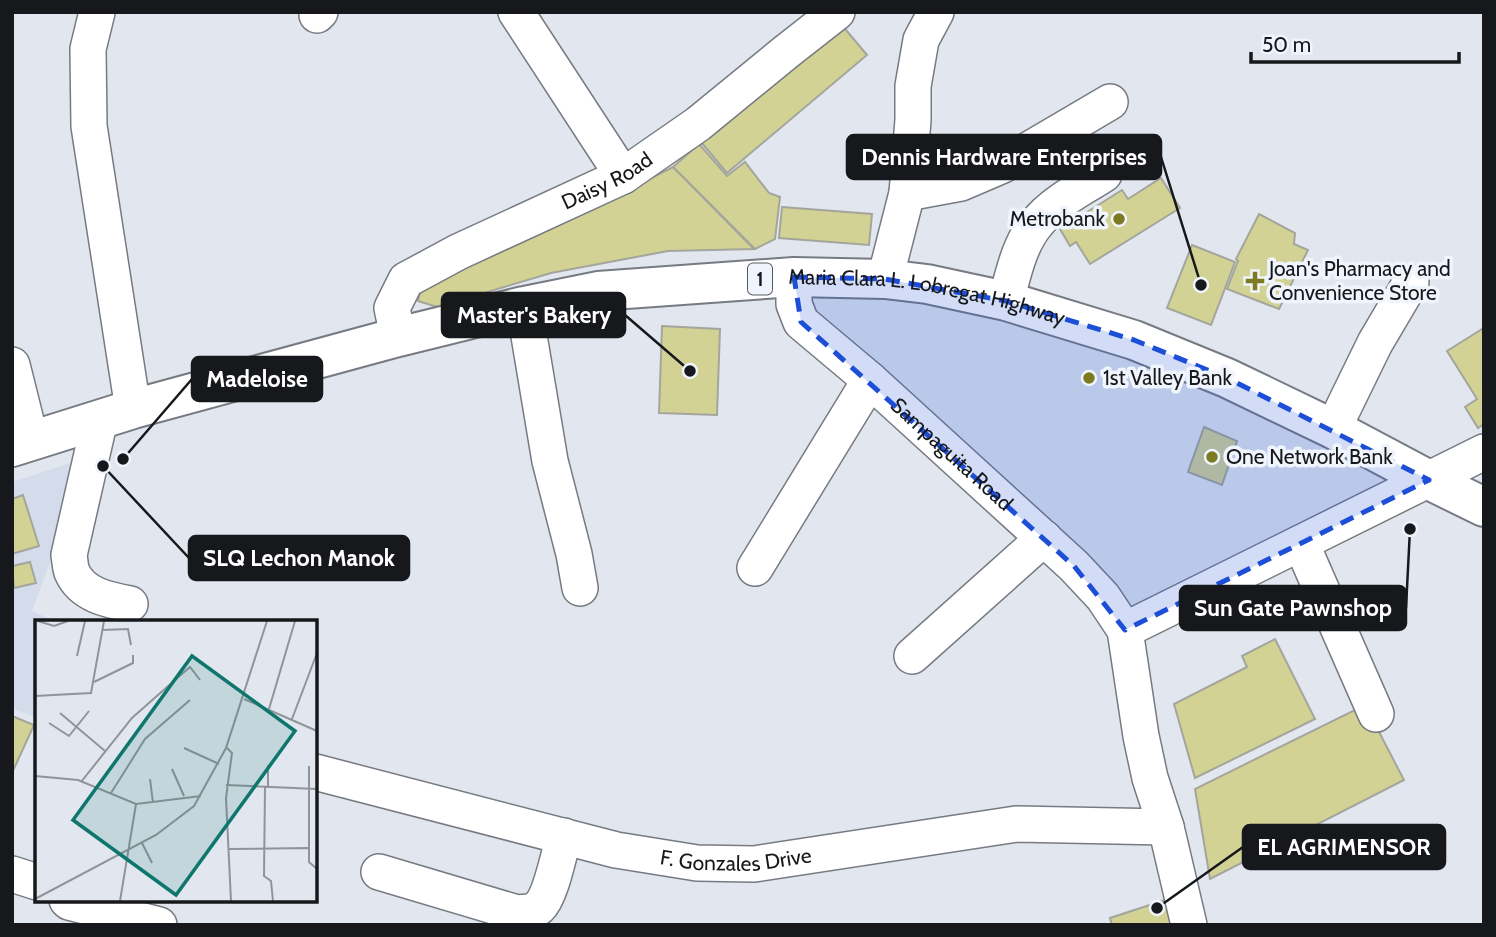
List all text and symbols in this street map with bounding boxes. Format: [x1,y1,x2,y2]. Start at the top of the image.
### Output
scale bar [1251,21,1459,65]
text: 50 m [1262,32,1311,57]
callout: Dennis Hardware Enterprises [847,135,1161,179]
text: Dennis Hardware Enterprises [861,143,1147,171]
street label: Daisy Road [557,147,657,215]
place label: Metrobank [1010,206,1106,231]
marker: Metrobank [1111,211,1127,227]
place label: Joan's Pharmacy and Convenience Store [1268,256,1451,305]
road number: 1 [748,264,772,294]
street label: Maria Clara L. Lobregat Highway [788,264,1069,330]
marker: Joan's Pharmacy and Convenience Store [1247,273,1263,289]
callout: Master's Bakery [442,293,625,337]
text: Master's Bakery [457,301,612,329]
callout: Madeloise [192,357,322,401]
text: Madeloise [206,365,308,393]
place label: 1st Valley Bank [1103,365,1233,390]
marker: 1st Valley Bank [1081,370,1097,386]
street label: Sampaguita Road [886,392,1018,516]
place label: One Network Bank [1226,444,1393,469]
marker: One Network Bank [1204,449,1220,465]
callout: SLQ Lechon Manok [189,536,409,580]
text: SLQ Lechon Manok [203,544,396,572]
callout: Sun Gate Pawnshop [1180,586,1406,630]
text: Sun Gate Pawnshop [1194,594,1392,622]
inset map [35,620,317,902]
callout: EL AGRIMENSOR [1243,825,1445,869]
text: EL AGRIMENSOR [1257,833,1431,861]
street label: F. Gonzales Drive [659,842,813,876]

